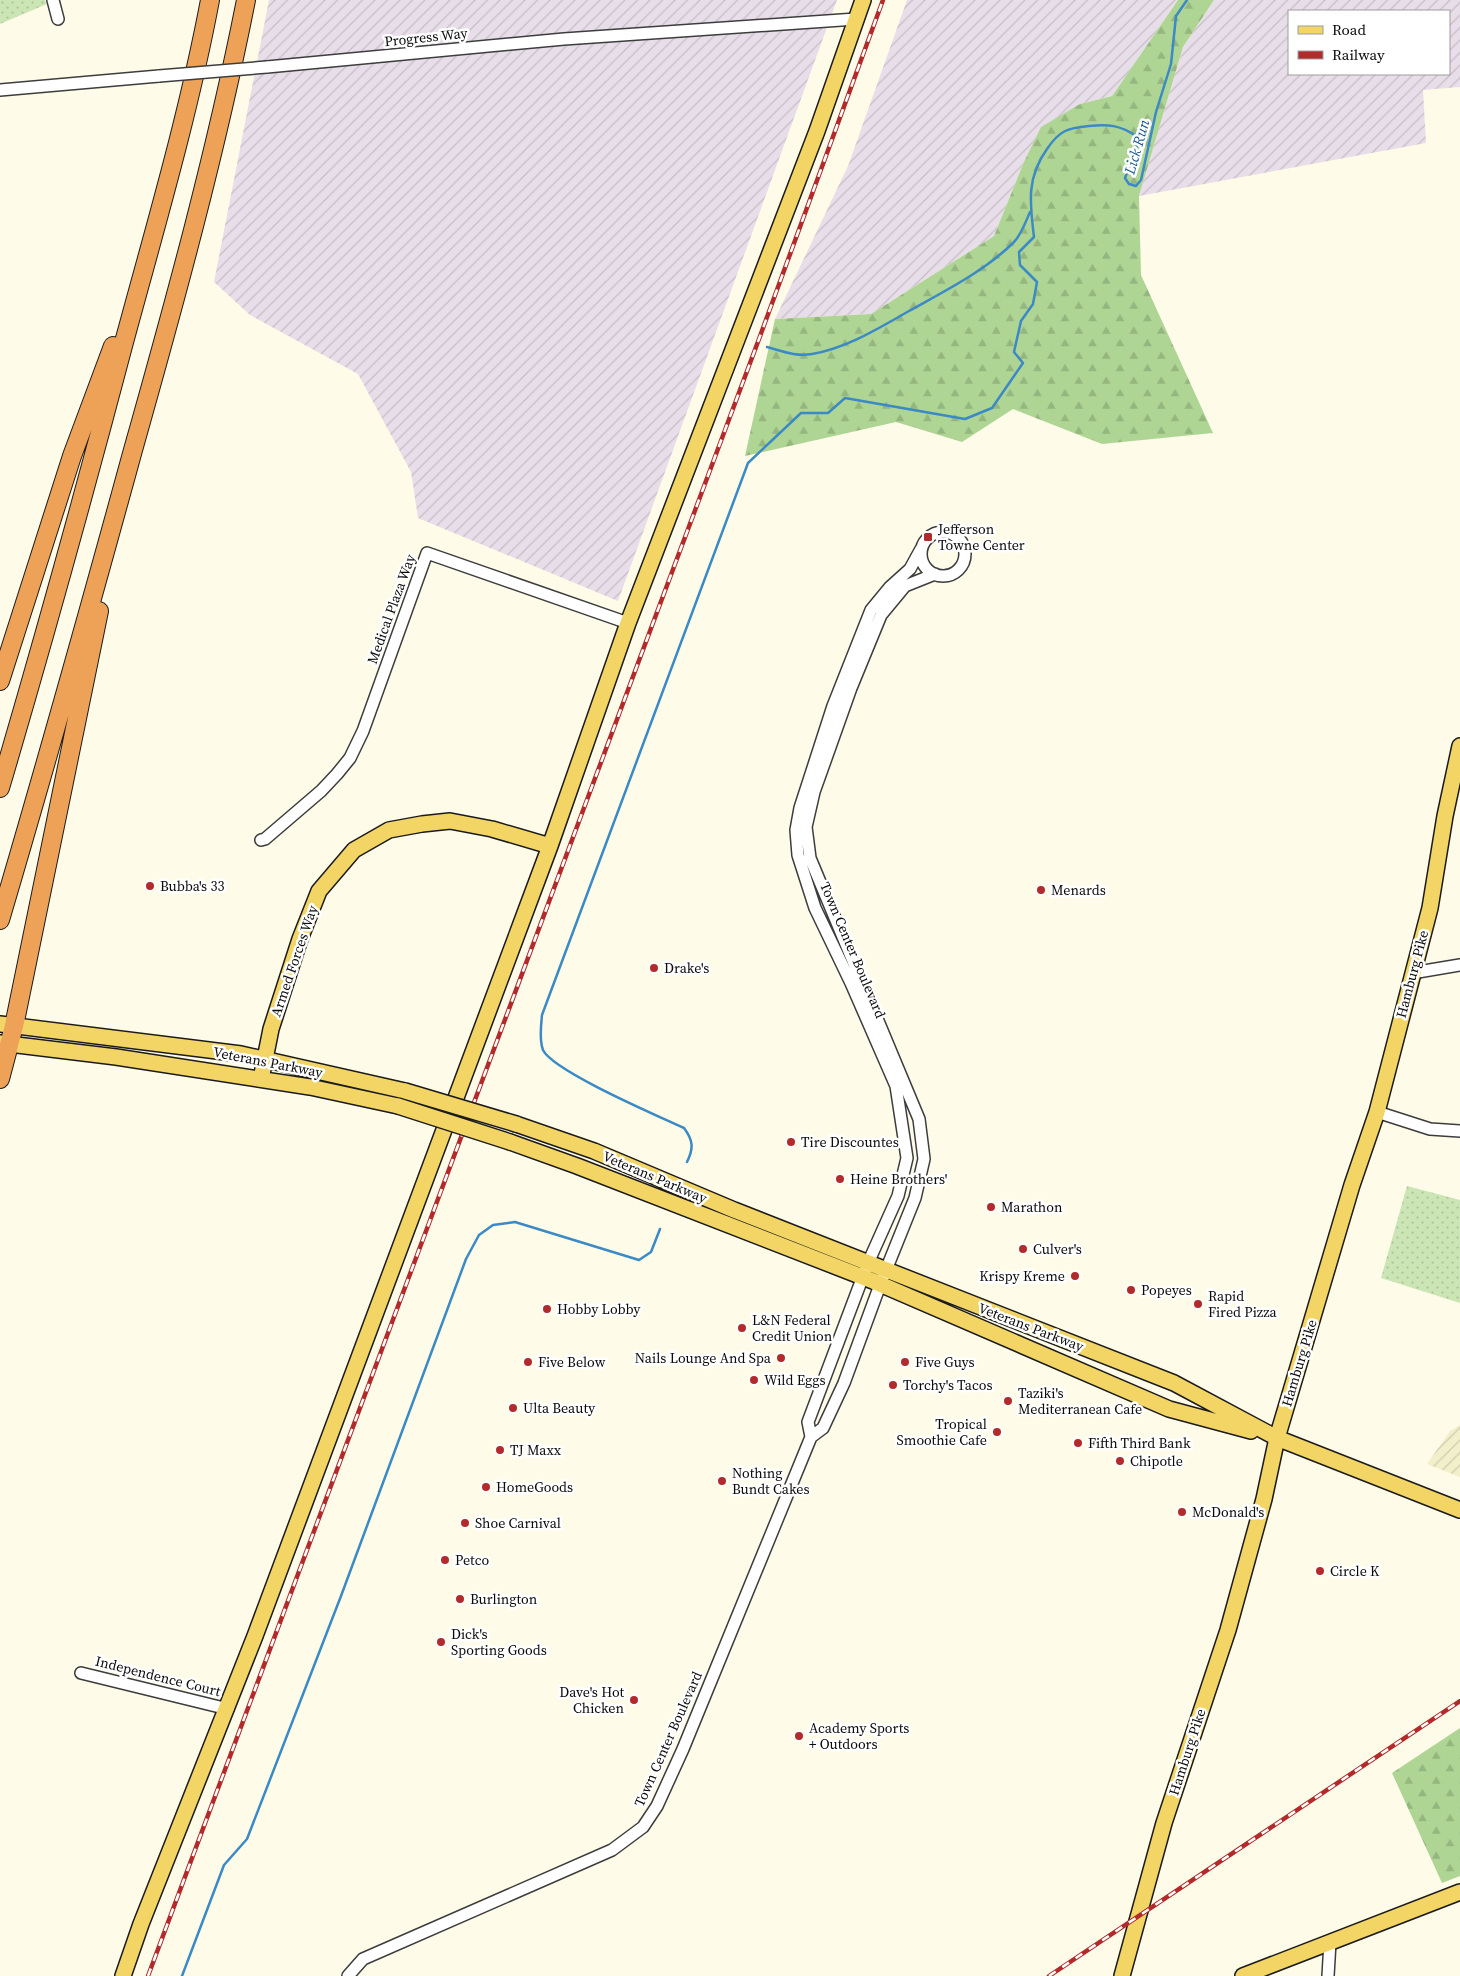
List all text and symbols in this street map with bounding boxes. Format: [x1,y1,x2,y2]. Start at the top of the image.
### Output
legend [1288,10,1450,75]
text: Road [1332,19,1366,40]
street label: Progress Way [383,23,469,51]
text: Railway [1332,44,1385,65]
water label: Lick Run [1118,116,1154,178]
place label: Jefferson Towne Center [937,519,1025,555]
marker: Jefferson Towne Center [922,531,934,543]
street label: Medical Plaza Way [362,551,420,667]
place label: Bubba's 33 [160,876,224,896]
street label: Town Center Boulevard [815,879,891,1021]
marker: Bubba's 33 [144,880,156,892]
place label: Menards [1051,880,1106,900]
marker: Menards [1035,884,1047,896]
street label: Armed Forces Way [266,902,323,1019]
street label: Hamburg Pike [1391,928,1433,1020]
place label: Drake's [664,958,709,978]
marker: Drake's [648,962,660,974]
street label: Veterans Parkway [211,1042,325,1083]
place label: Tire Discountes [801,1132,899,1152]
marker: Tire Discountes [785,1136,797,1148]
street label: Veterans Parkway [600,1146,711,1208]
place label: Heine Brothers' [850,1169,947,1189]
marker: Heine Brothers' [834,1173,846,1185]
place label: Marathon [1001,1197,1063,1217]
marker: Marathon [985,1201,997,1213]
place label: Culver's [1033,1239,1082,1259]
marker: Culver's [1017,1243,1029,1255]
place label: Krispy Kreme [979,1266,1065,1286]
marker: Krispy Kreme [1069,1270,1081,1282]
place label: Popeyes [1141,1280,1192,1300]
marker: Popeyes [1125,1284,1137,1296]
place label: Rapid Fired Pizza [1208,1286,1278,1322]
street label: Veterans Parkway [975,1298,1087,1357]
marker: Rapid Fired Pizza [1192,1298,1204,1310]
place label: Hobby Lobby [557,1299,641,1319]
marker: Hobby Lobby [541,1303,553,1315]
place label: L&N Federal Credit Union [752,1310,833,1346]
street label: Hamburg Pike [1276,1317,1322,1409]
marker: L&N Federal Credit Union [736,1322,748,1334]
place label: Nails Lounge And Spa [635,1348,772,1368]
place label: Five Below [538,1352,606,1372]
marker: Nails Lounge And Spa [775,1352,787,1364]
place label: Five Guys [915,1352,975,1372]
marker: Five Below [522,1356,534,1368]
marker: Five Guys [899,1356,911,1368]
place label: Wild Eggs [764,1370,825,1390]
marker: Wild Eggs [748,1374,760,1386]
place label: Torchy's Tacos [903,1375,993,1395]
marker: Torchy's Tacos [887,1379,899,1391]
place label: Taziki's Mediterranean Cafe [1018,1383,1142,1419]
marker: Taziki's Mediterranean Cafe [1002,1395,1014,1407]
place label: Ulta Beauty [523,1398,596,1418]
marker: Ulta Beauty [507,1402,519,1414]
place label: Tropical Smoothie Cafe [897,1414,987,1450]
marker: Tropical Smoothie Cafe [991,1426,1003,1438]
place label: Fifth Third Bank [1088,1433,1191,1453]
marker: Fifth Third Bank [1072,1437,1084,1449]
place label: TJ Maxx [510,1440,562,1460]
marker: TJ Maxx [494,1444,506,1456]
place label: Chipotle [1130,1451,1183,1471]
marker: Chipotle [1114,1455,1126,1467]
place label: Nothing Bundt Cakes [732,1463,809,1499]
marker: Nothing Bundt Cakes [716,1475,728,1487]
place label: HomeGoods [496,1477,573,1497]
marker: HomeGoods [480,1481,492,1493]
place label: McDonald's [1192,1502,1264,1522]
marker: McDonald's [1176,1506,1188,1518]
place label: Shoe Carnival [475,1513,561,1533]
marker: Shoe Carnival [459,1517,471,1529]
place label: Petco [455,1550,489,1570]
marker: Petco [439,1554,451,1566]
place label: Circle K [1330,1561,1380,1581]
marker: Circle K [1314,1565,1326,1577]
place label: Burlington [470,1589,538,1609]
marker: Burlington [454,1593,466,1605]
place label: Dick's Sporting Goods [451,1624,547,1660]
marker: Dick's Sporting Goods [435,1636,447,1648]
street label: Independence Court [93,1651,223,1701]
street label: Town Center Boulevard [629,1668,707,1810]
place label: Dave's Hot Chicken [559,1682,625,1718]
marker: Dave's Hot Chicken [628,1694,640,1706]
street label: Hamburg Pike [1164,1706,1210,1798]
place label: Academy Sports + Outdoors [809,1718,909,1754]
marker: Academy Sports + Outdoors [793,1730,805,1742]

